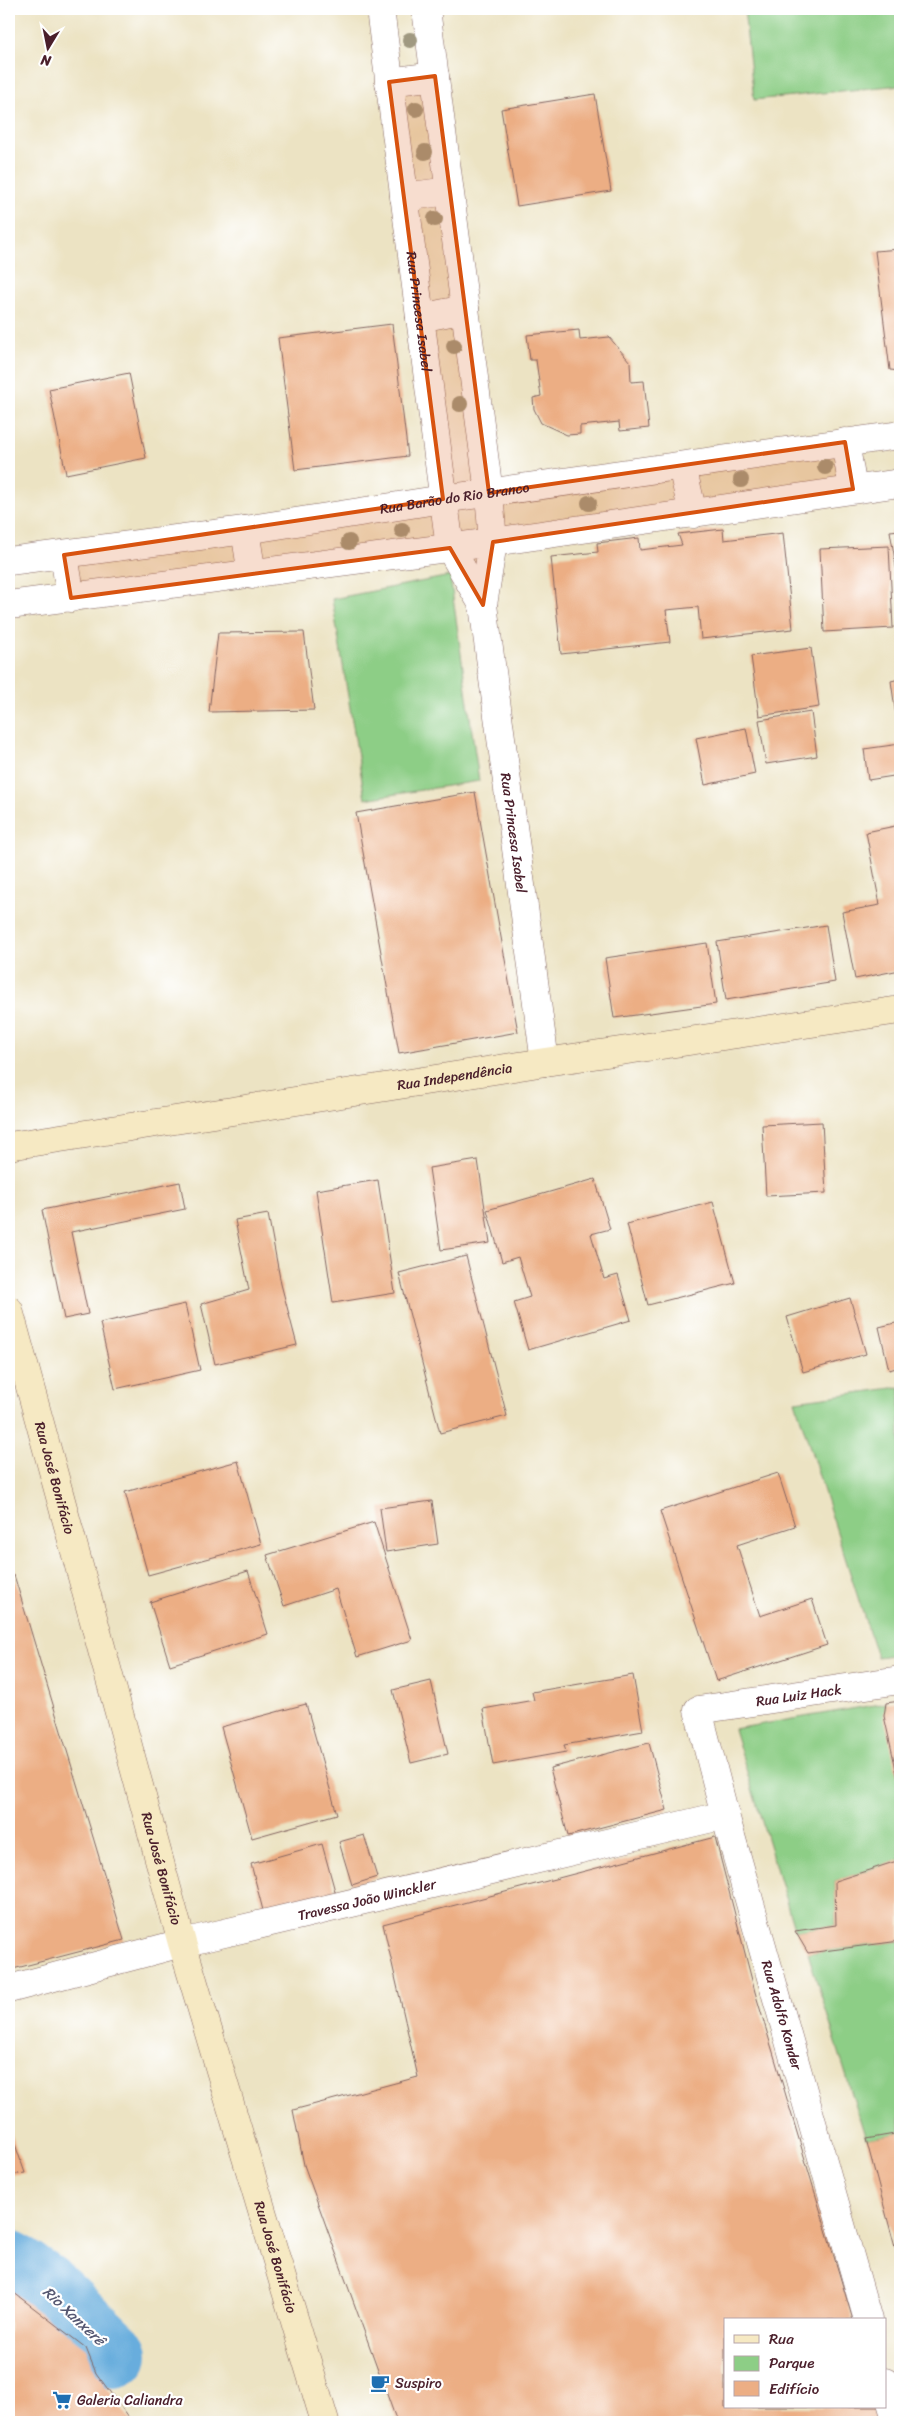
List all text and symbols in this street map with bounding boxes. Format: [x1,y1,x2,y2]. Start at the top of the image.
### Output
north arrow [22,22,72,72]
text: N [39,47,54,74]
street label: Rua Princesa Isabel [399,250,439,374]
street label: Rua Barão do Rio Branco [378,475,531,522]
street label: Rua Princesa Isabel [493,771,534,896]
street label: Rua Independência [395,1055,514,1098]
street label: Rua José Bonifácio [27,1419,82,1537]
street label: Rua Luiz Hack [754,1677,843,1714]
street label: Rua José Bonifácio [134,1809,189,1928]
street label: Travessa João Winckler [295,1871,440,1928]
street label: Rua Adolfo Konder [754,1957,809,2074]
street label: Rua José Bonifácio [247,2198,304,2316]
water label: Rio Xanxerê [36,2280,113,2354]
legend [724,2318,886,2408]
text: Rua [769,2326,794,2352]
text: Parque [769,2350,814,2376]
place label: Suspiro [395,2371,442,2396]
cafe icon: Suspiro [369,2372,391,2394]
text: Edifício [769,2376,820,2402]
place label: Galeria Caliandra [77,2388,184,2413]
supermarket icon: Galeria Caliandra [51,2389,73,2411]

